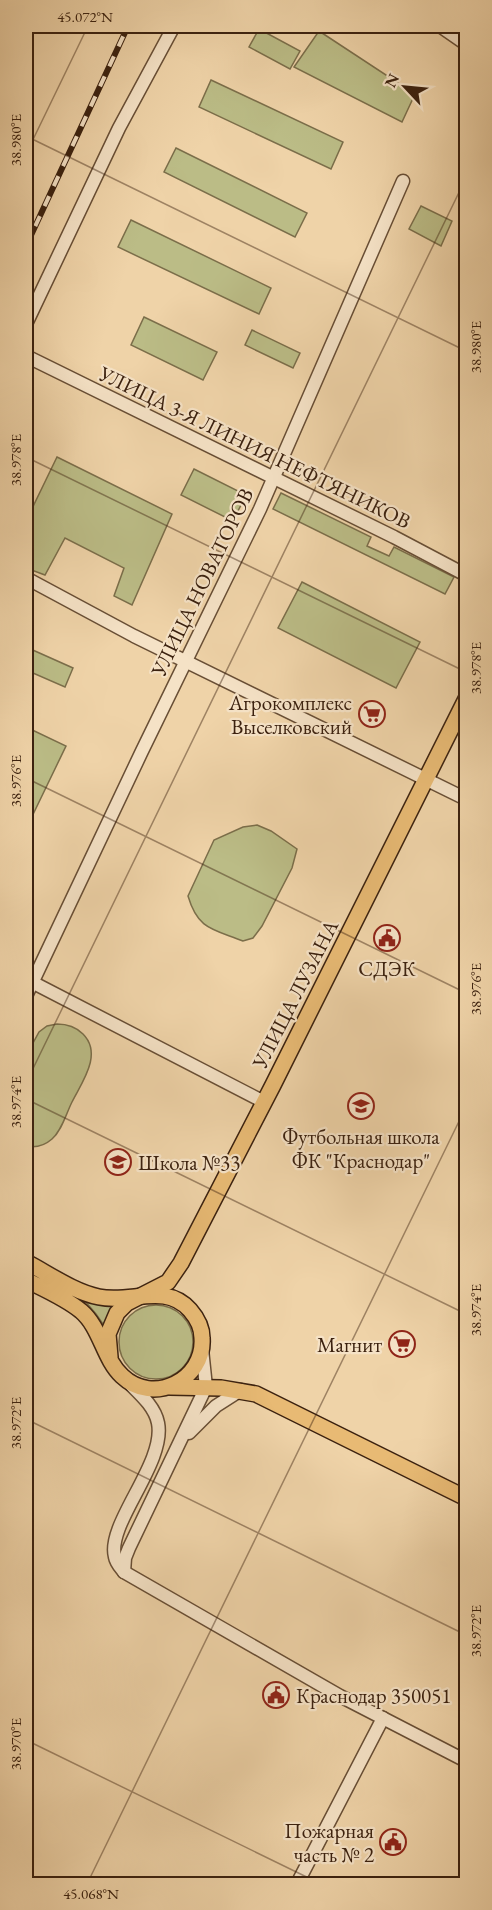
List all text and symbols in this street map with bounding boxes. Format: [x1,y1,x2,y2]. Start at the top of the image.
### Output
text: 45.072°N [57,7,113,26]
north arrow [375,57,435,117]
text: N [380,70,404,91]
text: 38.980°E [6,113,25,166]
text: 38.980°E [466,320,485,373]
street label: УЛИЦА 3-Я ЛИНИЯ НЕФТЯНИКОВ [94,359,415,534]
text: 38.978°E [6,433,25,486]
street label: УЛИЦА НОВАТОРОВ [144,483,259,682]
text: 38.978°E [466,641,485,694]
place label: Агрокомплекс Выселковский [228,689,352,740]
supermarket icon: Агрокомплекс Выселковский [357,699,387,729]
text: 38.976°E [6,754,25,807]
street label: УЛИЦА ЛУЗАНА [245,915,344,1074]
public building icon: СДЭК [372,923,402,953]
place label: СДЭК [358,955,416,982]
text: 38.976°E [466,962,485,1015]
text: 38.974°E [6,1075,25,1128]
school or university icon: Футбольная школа ФК "Краснодар" [346,1091,376,1121]
place label: Футбольная школа ФК "Краснодар" [282,1123,440,1174]
school or university icon: Школа №33 [103,1147,133,1177]
place label: Школа №33 [138,1149,240,1176]
text: 38.974°E [466,1283,485,1336]
supermarket icon: Магнит [387,1329,417,1359]
place label: Магнит [317,1331,382,1358]
text: 38.972°E [6,1396,25,1449]
text: 38.972°E [466,1604,485,1657]
public building icon: Краснодар 350051 [261,1680,291,1710]
place label: Краснодар 350051 [296,1682,451,1709]
text: 38.970°E [6,1717,25,1770]
place label: Пожарная часть № 2 [284,1817,374,1868]
public building icon: Пожарная часть № 2 [378,1827,408,1857]
text: 45.068°N [63,1884,119,1903]

